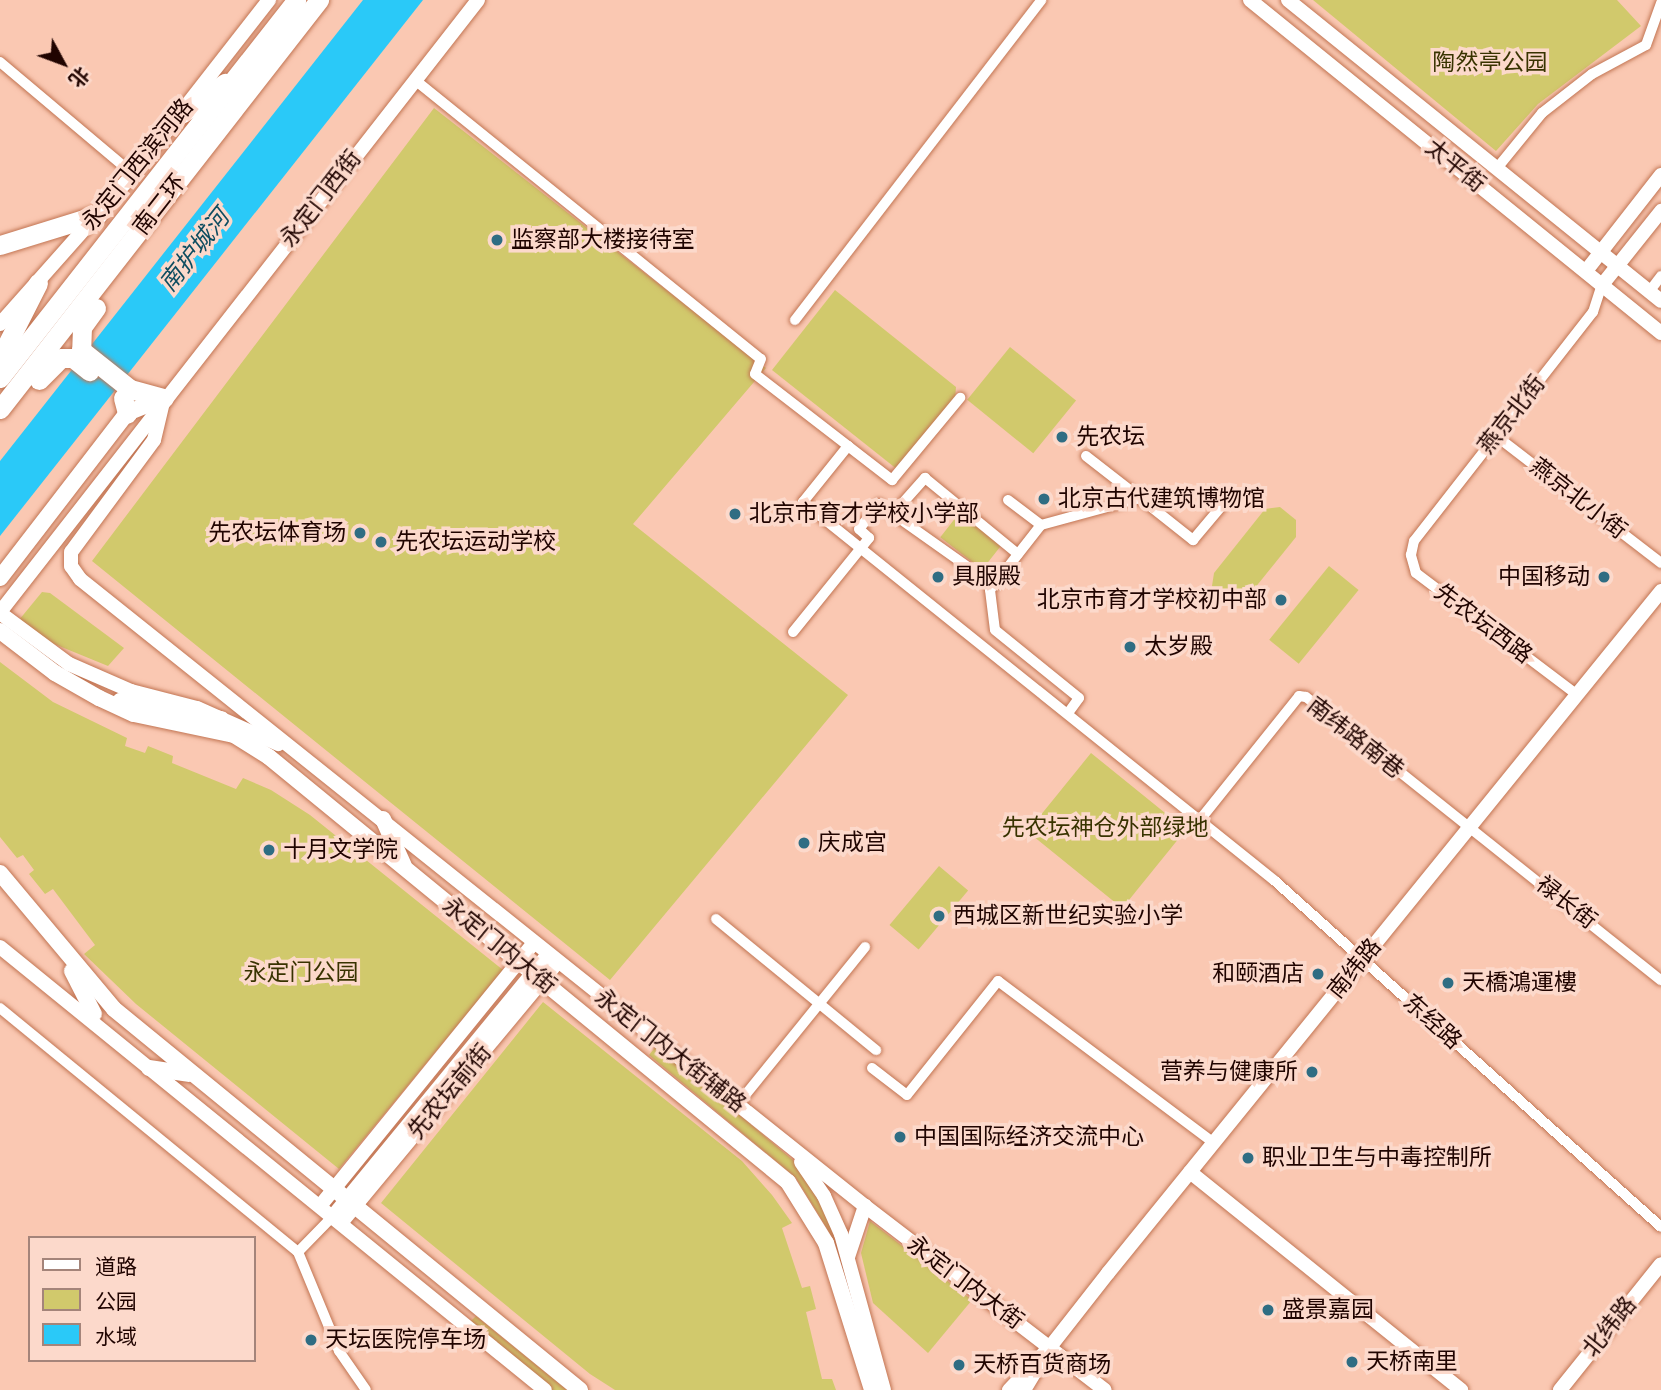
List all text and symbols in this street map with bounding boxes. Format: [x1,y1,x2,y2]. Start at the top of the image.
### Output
north arrow [28,28,98,98]
park label: 陶然亭公园 [1433,49,1547,77]
text: 北 [64,62,93,91]
street label: 永定门西滨河路 [77,94,199,236]
street label: 太平街 [1420,134,1490,198]
street label: 永定门西街 [275,145,367,253]
street label: 南二环 [128,169,192,241]
water label: 南护城河 [154,204,236,298]
place label: 监察部大楼接待室 [511,226,695,254]
marker: 监察部大楼接待室 [489,232,505,248]
street label: 燕京北街 [1473,370,1551,460]
place label: 先农坛 [1076,423,1145,451]
marker: 先农坛 [1054,429,1070,445]
street label: 燕京北小街 [1524,453,1632,545]
place label: 北京古代建筑博物馆 [1058,485,1265,513]
marker: 北京古代建筑博物馆 [1036,491,1052,507]
place label: 北京市育才学校小学部 [749,500,979,528]
marker: 北京市育才学校小学部 [727,506,743,522]
place label: 先农坛体育场 [208,519,346,547]
marker: 先农坛体育场 [352,525,368,541]
place label: 先农坛运动学校 [395,528,556,556]
marker: 先农坛运动学校 [373,534,389,550]
place label: 具服殿 [952,563,1021,591]
place label: 中国移动 [1498,563,1590,591]
marker: 具服殿 [930,569,946,585]
marker: 中国移动 [1596,569,1612,585]
street label: 先农坛西路 [1429,578,1537,670]
place label: 北京市育才学校初中部 [1037,586,1267,614]
marker: 北京市育才学校初中部 [1273,592,1289,608]
place label: 太岁殿 [1144,633,1213,661]
marker: 太岁殿 [1122,639,1138,655]
street label: 南纬路南巷 [1301,692,1409,784]
park label: 先农坛神仓外部绿地 [1002,814,1208,842]
place label: 庆成宫 [818,829,887,857]
marker: 庆成宫 [796,835,812,851]
place label: 十月文学院 [283,836,398,864]
marker: 十月文学院 [261,842,277,858]
street label: 禄长街 [1530,871,1602,935]
street label: 永定门内大街 [437,892,561,1000]
place label: 西城区新世纪实验小学 [953,902,1183,930]
marker: 西城区新世纪实验小学 [931,908,947,924]
street label: 南纬路 [1323,934,1387,1004]
park label: 永定门公园 [244,959,358,987]
place label: 和颐酒店 [1212,960,1304,988]
marker: 和颐酒店 [1310,966,1326,982]
place label: 天橋鴻運樓 [1462,969,1577,997]
marker: 天橋鴻運樓 [1440,975,1456,991]
street label: 永定门内大街辅路 [589,983,751,1119]
street label: 东经路 [1397,989,1467,1055]
street label: 先农坛前街 [402,1039,498,1145]
place label: 营养与健康所 [1160,1058,1298,1086]
marker: 营养与健康所 [1304,1064,1320,1080]
place label: 中国国际经济交流中心 [914,1123,1144,1151]
marker: 中国国际经济交流中心 [892,1129,908,1145]
place label: 职业卫生与中毒控制所 [1262,1144,1492,1172]
marker: 职业卫生与中毒控制所 [1240,1150,1256,1166]
street label: 永定门内大街 [902,1230,1028,1336]
legend [28,1236,256,1362]
text: 道路 [95,1255,137,1279]
text: 公园 [95,1290,137,1314]
street label: 北纬路 [1578,1292,1642,1362]
place label: 盛景嘉园 [1282,1296,1374,1324]
marker: 盛景嘉园 [1260,1302,1276,1318]
text: 水域 [95,1325,137,1349]
place label: 天坛医院停车场 [325,1326,486,1354]
marker: 天坛医院停车场 [303,1332,319,1348]
place label: 天桥南里 [1366,1348,1458,1376]
place label: 天桥百货商场 [973,1351,1111,1379]
marker: 天桥南里 [1344,1354,1360,1370]
marker: 天桥百货商场 [951,1357,967,1373]

